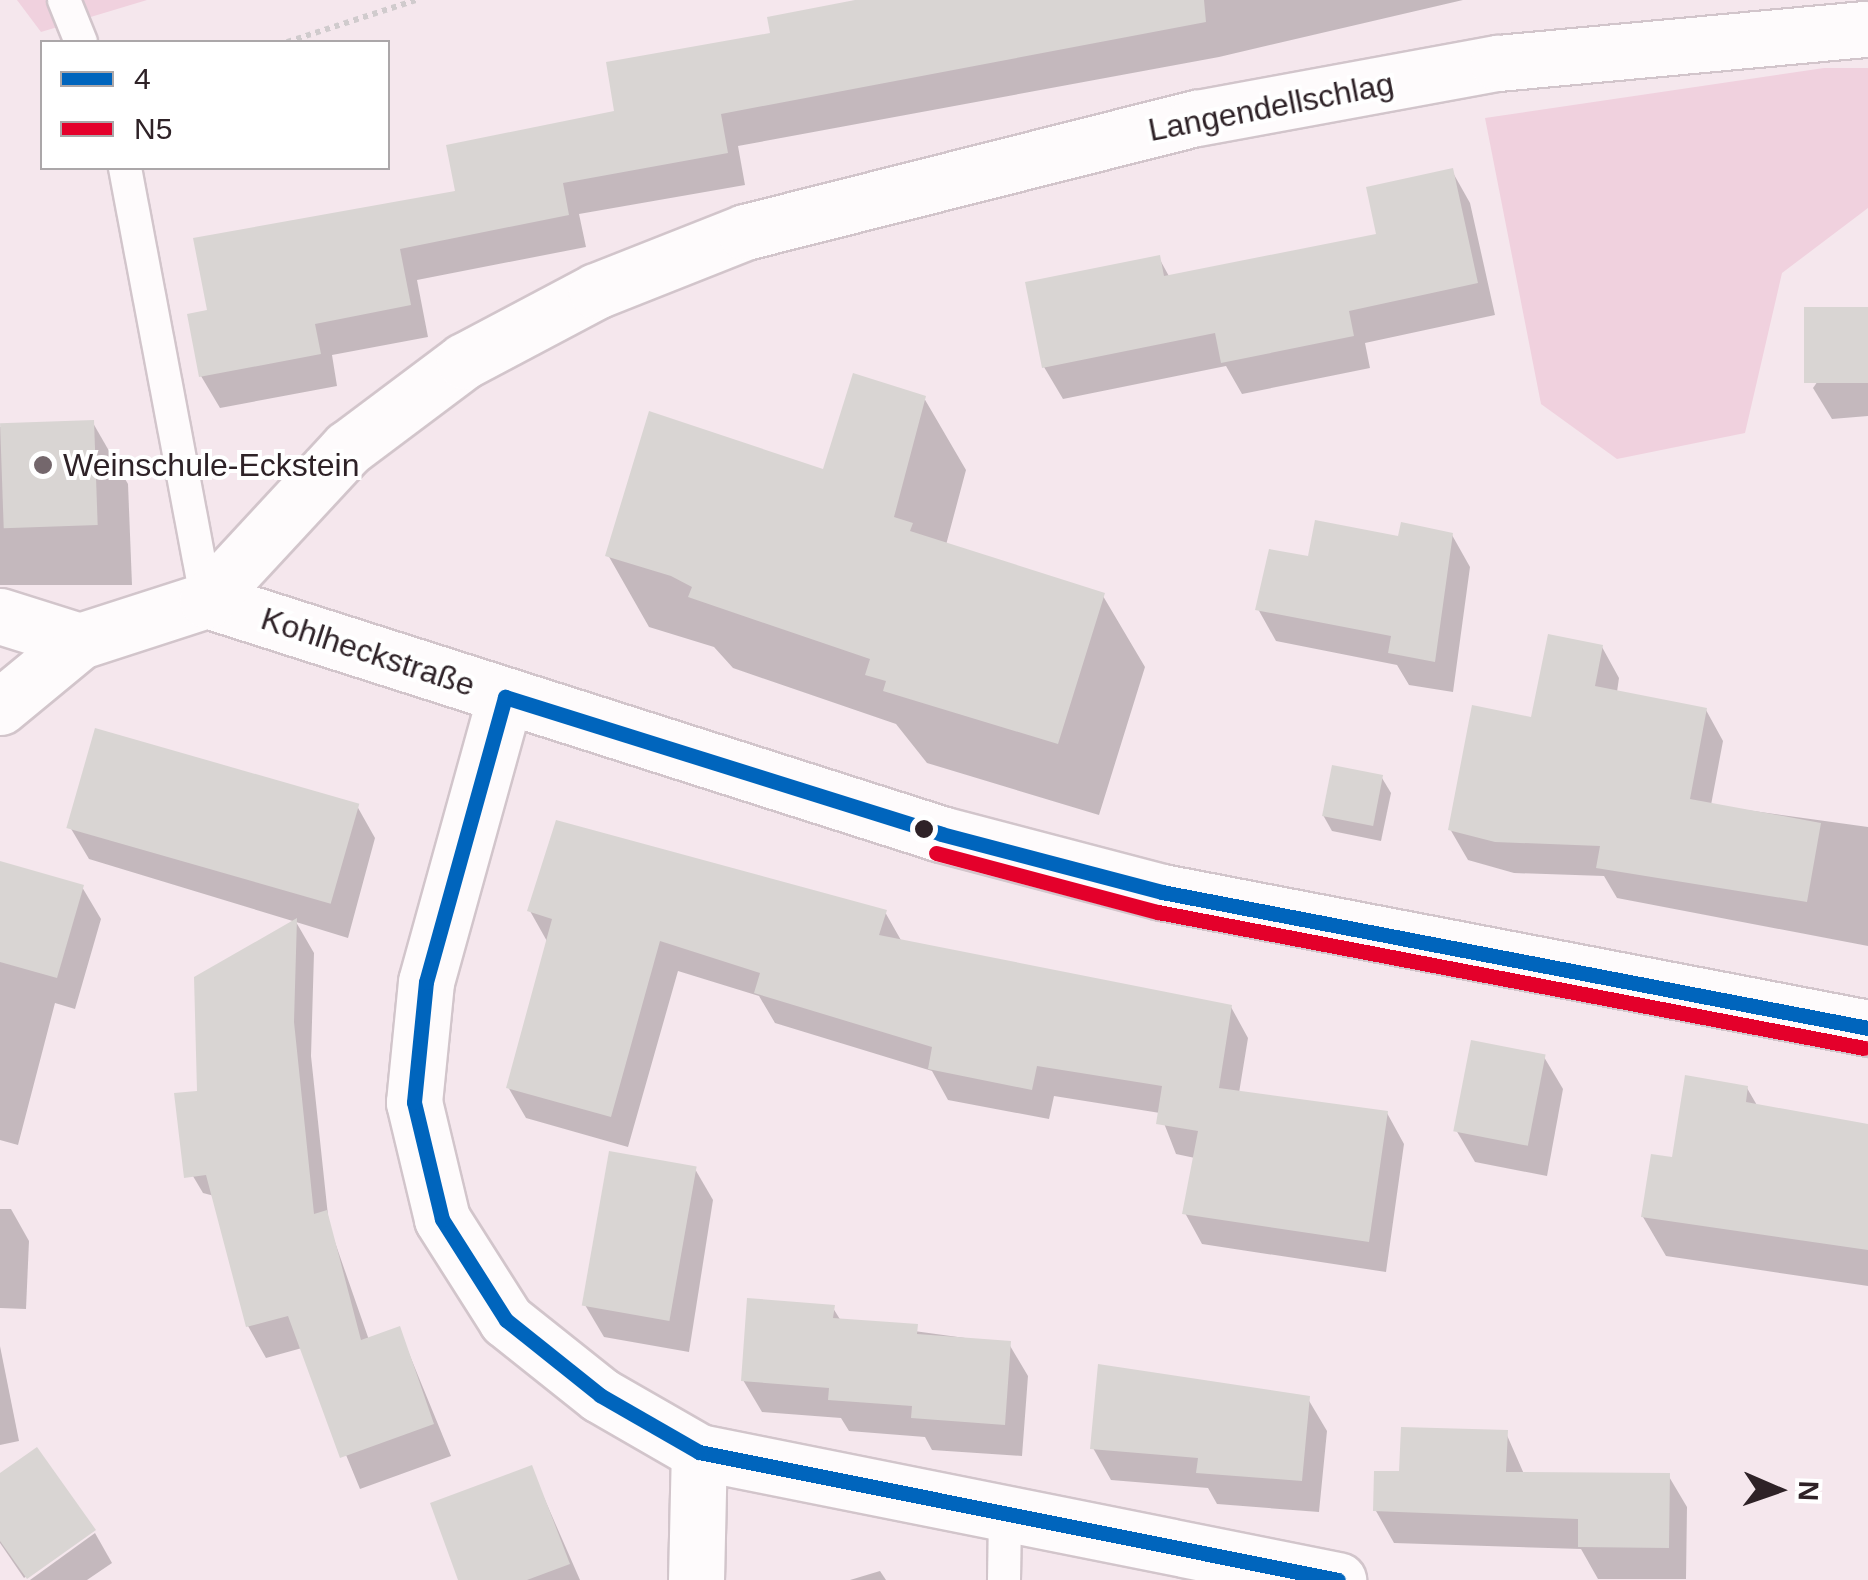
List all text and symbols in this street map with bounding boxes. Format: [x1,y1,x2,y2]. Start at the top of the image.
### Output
legend [40,40,390,170]
text: 4 [134,62,151,95]
street label: Langendellschlag [1145,64,1397,150]
text: N5 [134,112,172,145]
place label: Weinschule-Eckstein [63,446,359,484]
marker: Weinschule-Eckstein [32,454,54,476]
street label: Kohlheckstraße [256,599,480,705]
unlabelled marker [914,819,934,839]
north arrow [1728,1440,1828,1540]
text: N [1793,1480,1824,1502]

